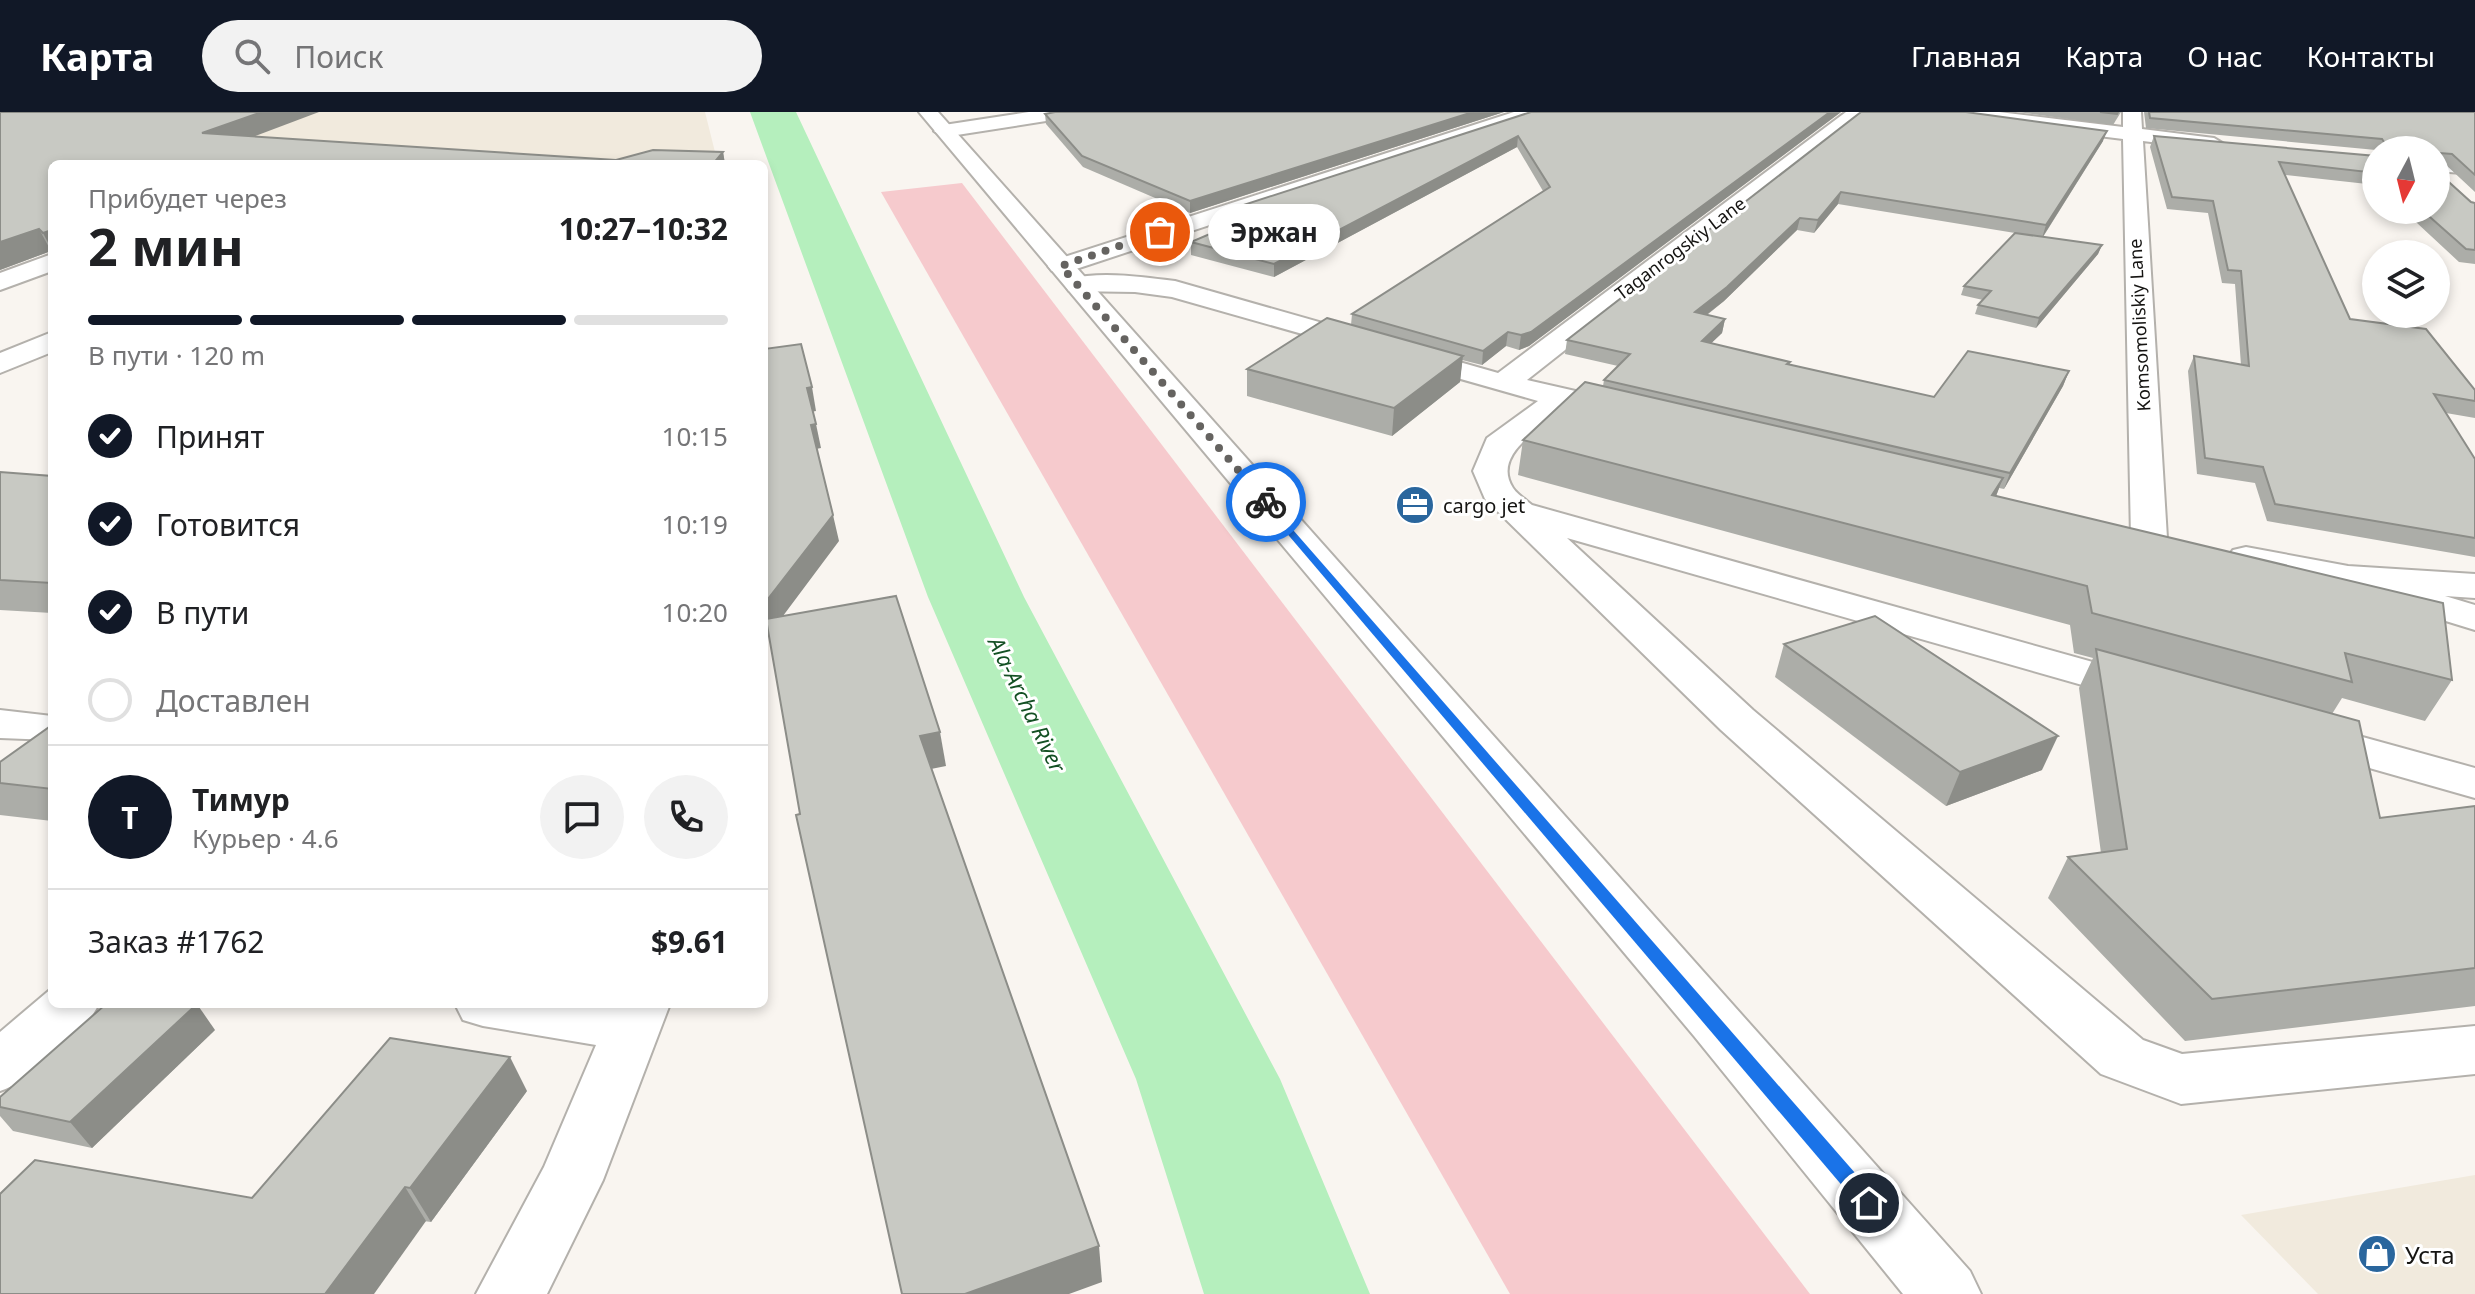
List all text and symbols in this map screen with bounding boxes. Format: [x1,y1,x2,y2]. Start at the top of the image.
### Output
search box [202,20,762,92]
text: Карта [40,30,154,82]
icon: search [230,34,274,78]
text: Поиск [294,36,383,77]
text: Главная [1911,37,2021,75]
text: Карта [2065,37,2143,75]
text: О нас [2187,37,2263,75]
text: Контакты [2307,37,2435,75]
north arrow [2362,136,2450,224]
map controls [2362,136,2450,328]
text: Прибудет через [88,180,287,216]
street label: Taganrogskiy Lane [1610,191,1750,305]
pin [1126,198,1194,266]
callout: Эржан [1208,204,1340,260]
text: 10:27–10:32 [559,208,728,249]
text: 2 мин [88,210,244,281]
icon: bag [1138,210,1182,254]
text: Эржан [1230,214,1318,250]
street label: Komsomoliskiy Lane [2122,238,2156,412]
button: layers [2362,240,2450,328]
text: В пути · 120 m [88,337,265,373]
icon: check [88,414,132,458]
text: Принят [156,416,265,457]
text: 10:15 [662,418,728,454]
courier [1226,462,1306,542]
icon: bike [1244,480,1288,524]
office icon: cargo jet [1394,484,1436,526]
place label: cargo jet [1443,492,1525,519]
icon: check [88,502,132,546]
text: Готовится [156,504,300,545]
text: 10:19 [662,506,728,542]
icon: check [88,590,132,634]
text: В пути [156,592,249,633]
text: 10:20 [662,594,728,630]
water label: Ala-Archa River [981,629,1074,778]
text: Доставлен [156,680,311,721]
button: chat [540,775,624,859]
button: phone [644,775,728,859]
text: Тимур [192,779,290,820]
text: Т [121,797,139,838]
text: Курьер · 4.6 [192,820,339,856]
text: Заказ #1762 [88,921,264,962]
text: $9.61 [651,921,728,962]
pin [1835,1169,1903,1237]
icon: home [1847,1181,1891,1225]
shop icon: Уста [2356,1233,2398,1275]
place label: Уста [2405,1238,2455,1271]

